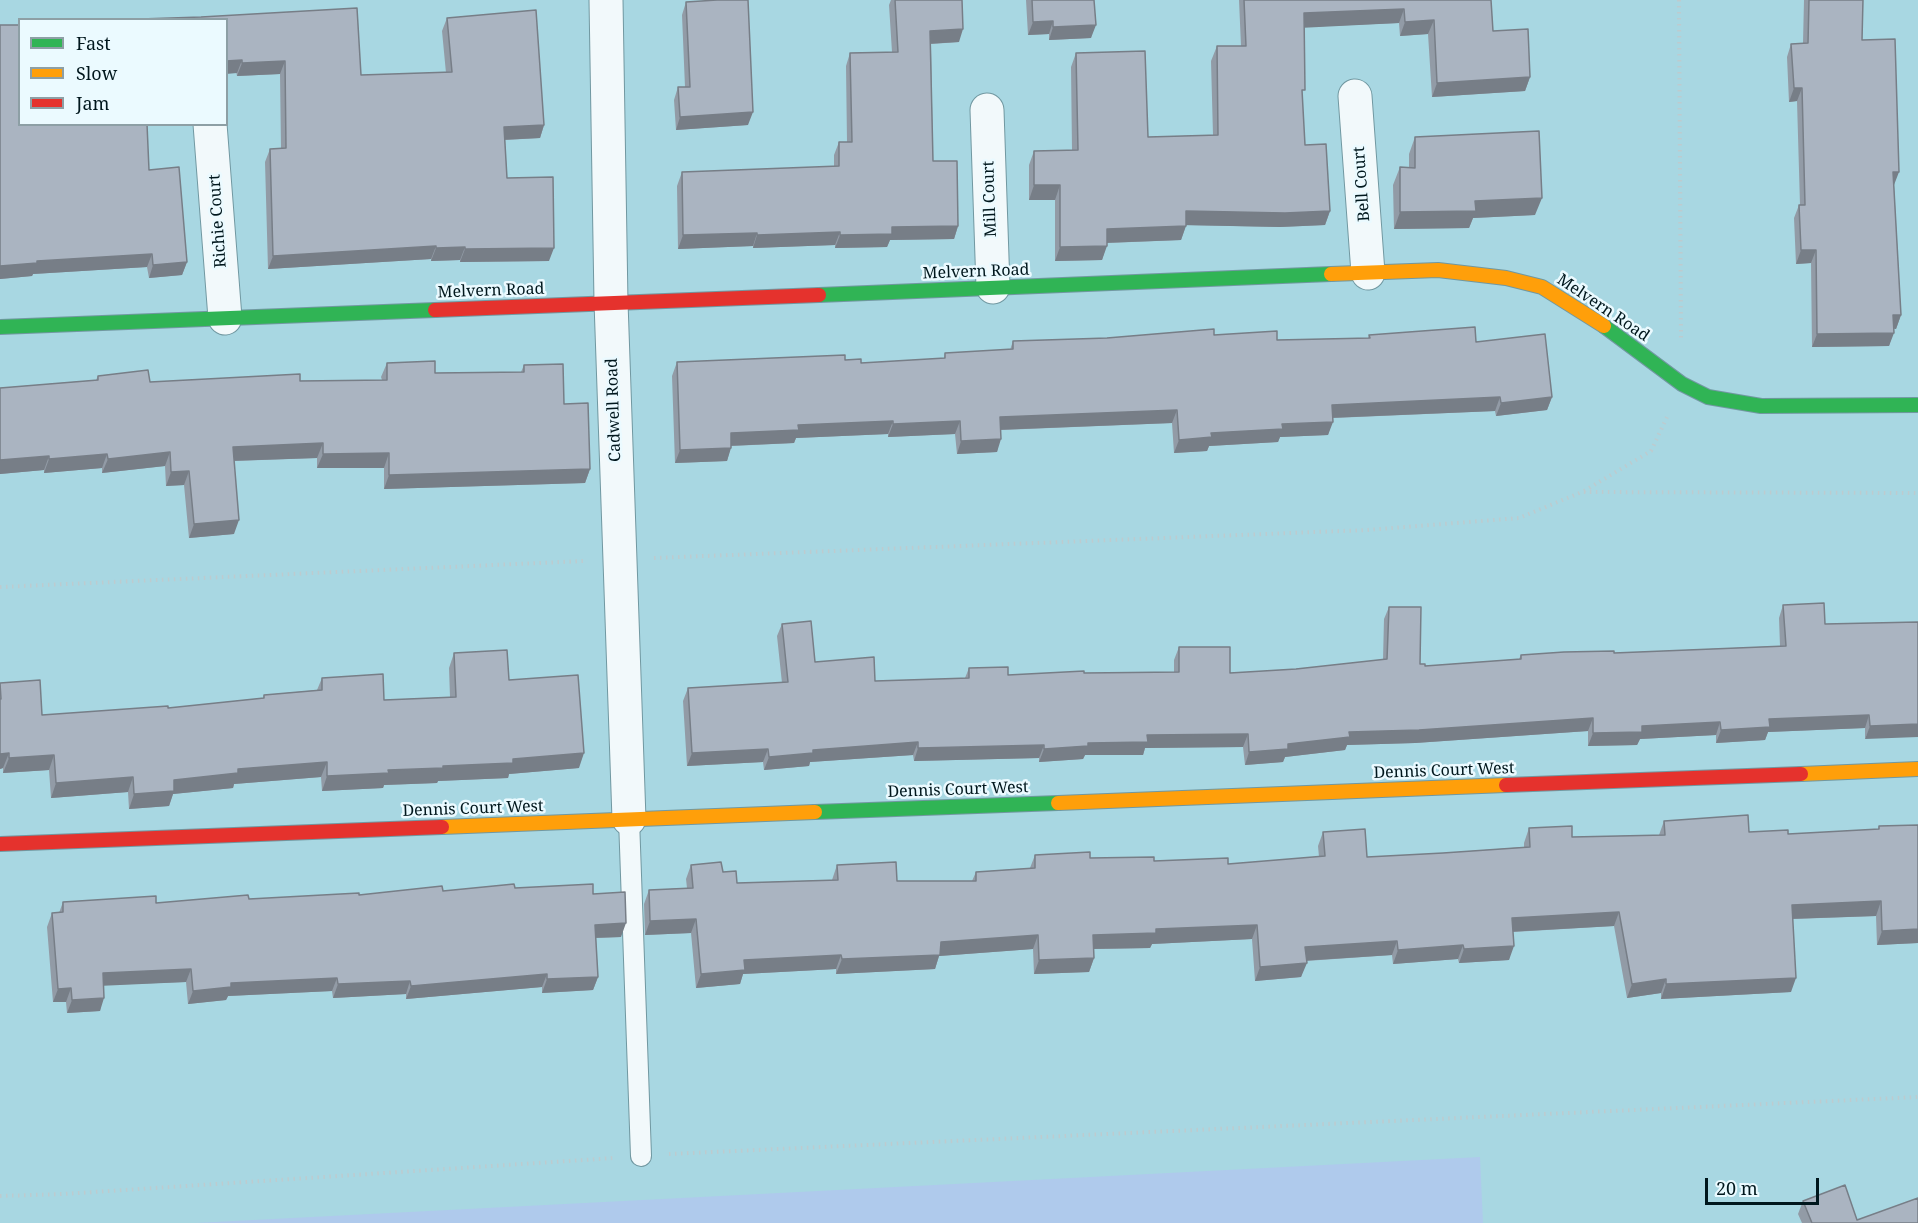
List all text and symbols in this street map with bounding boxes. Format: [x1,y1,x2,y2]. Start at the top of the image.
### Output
legend [18,18,228,126]
text: Fast [76,31,111,55]
text: Slow [76,61,117,85]
text: Jam [76,91,110,115]
street label: Bell Court [1350,146,1374,222]
street label: Mill Court [979,160,1001,238]
street label: Richie Court [205,174,231,268]
street label: Melvern Road [922,261,1030,283]
street label: Melvern Road [1553,270,1653,346]
street label: Melvern Road [437,280,545,302]
street label: Cadwell Road [603,358,625,462]
street label: Dennis Court West [1373,759,1515,783]
street label: Dennis Court West [887,778,1029,802]
street label: Dennis Court West [402,797,544,821]
scale bar [1708,1166,1822,1204]
text: 20 m [1716,1176,1758,1200]

